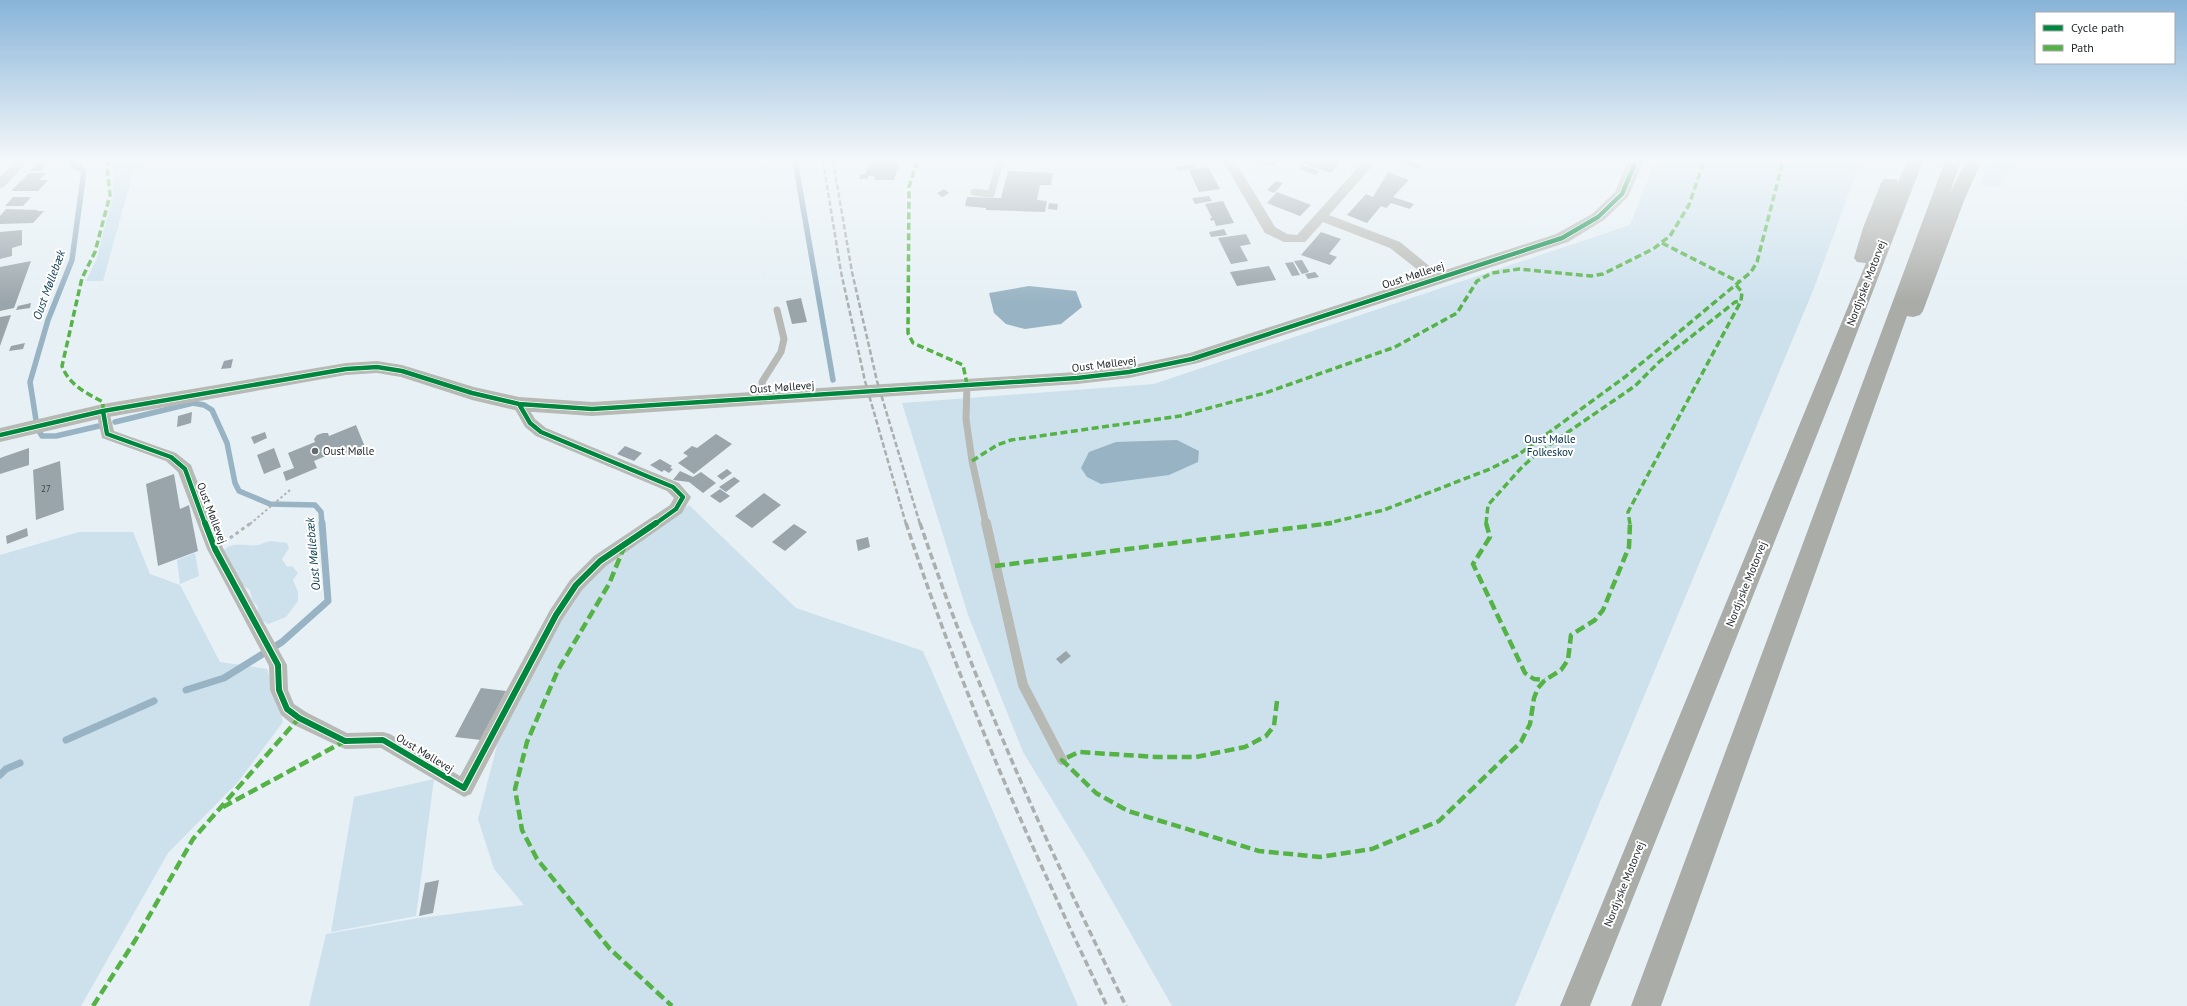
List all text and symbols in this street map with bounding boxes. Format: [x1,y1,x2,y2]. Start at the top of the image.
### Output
legend [2035,12,2175,64]
text: Cycle path [2071,20,2124,35]
text: Path [2071,40,2094,55]
street label: Nordjyske Motorvej [1843,238,1889,328]
water label: Oust Møllebæk [29,247,68,322]
street label: Oust Møllevej [1380,258,1446,292]
street label: Oust Møllevej [1071,353,1137,375]
street label: Oust Møllevej [749,378,815,396]
park label: Oust Mølle Folkeskov [1524,432,1576,459]
place label: Oust Mølle [323,444,375,458]
marker: Oust Mølle [310,446,320,456]
street label: Oust Møllevej [194,480,230,546]
house number: 27 [41,483,51,494]
water label: Oust Møllebæk [302,516,323,591]
street label: Nordjyske Motorvej [1722,539,1770,629]
street label: Oust Møllevej [394,730,456,776]
street label: Nordjyske Motorvej [1600,839,1648,929]

